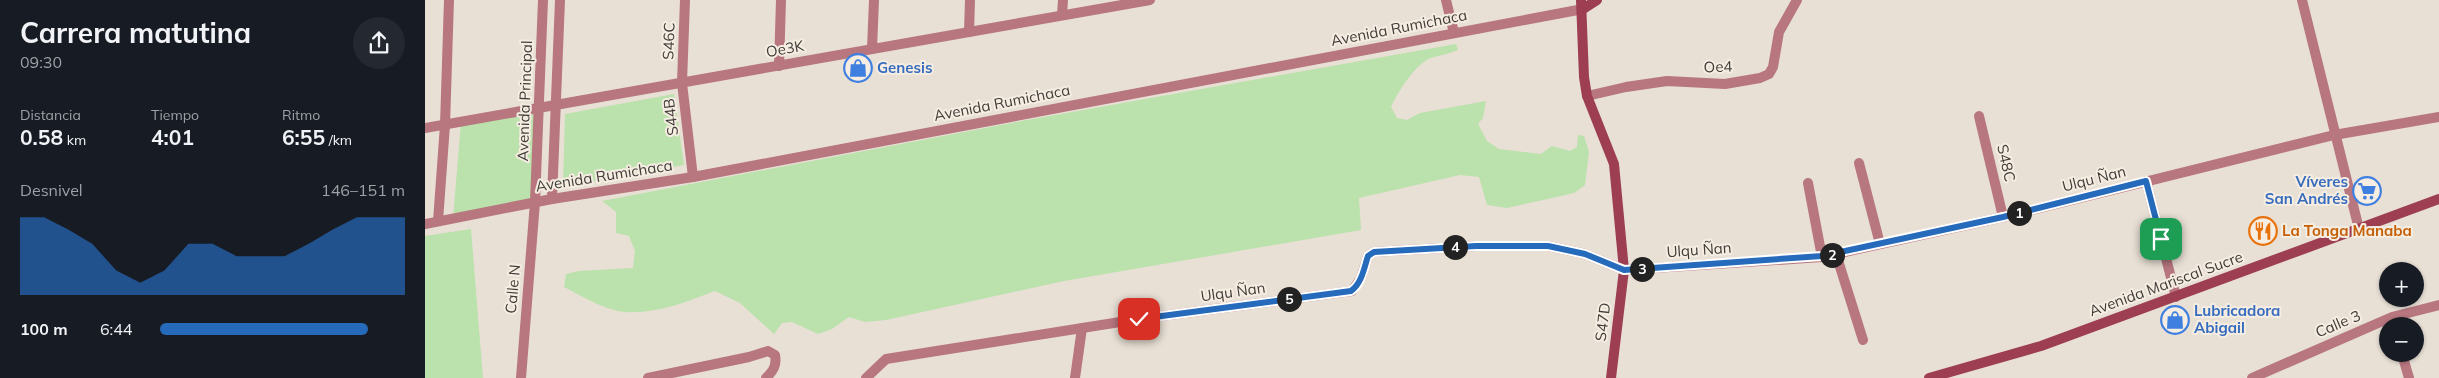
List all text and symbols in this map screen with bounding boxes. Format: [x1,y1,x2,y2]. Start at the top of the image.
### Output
street label: Avenida Rumichaca [1329,5,1469,50]
text: Carrera matutina [20,15,251,50]
button: share [353,17,405,69]
street label: S46C [658,22,679,60]
street label: Oe3K [764,36,806,61]
street label: Avenida Principal [513,40,536,162]
text: 09:30 [20,52,62,72]
shop icon: Genesis [843,53,873,83]
street label: Oe4 [1703,57,1733,76]
place label: Genesis [877,58,933,77]
street label: Avenida Rumichaca [932,80,1072,125]
street label: S44B [659,97,682,137]
text: Distancia [20,106,81,124]
text: Tiempo [151,106,199,124]
text: Ritmo [282,106,320,124]
text: 0.58 [20,124,63,150]
text: 4:01 [151,124,194,150]
text: 6:55 [282,124,325,150]
text: km [63,131,86,149]
text: /km [325,131,352,149]
street label: S48C [1993,142,2020,183]
street label: Avenida Rumichaca [534,155,674,196]
street label: Ulqu Ñan [2060,161,2128,196]
place label: Víveres San Andrés [2265,172,2348,208]
supermarket icon: Víveres San Andrés [2352,176,2382,206]
text: Desnivel [20,180,83,200]
text: 146–151 m [321,180,405,200]
pin: 1 [2007,200,2031,226]
text: 1 [2015,204,2024,222]
restaurant icon: La Tonga Manaba [2248,216,2278,246]
pin [2140,218,2182,260]
place label: La Tonga Manaba [2282,221,2412,240]
icon: arrive [2147,225,2175,253]
pin: 4 [1443,234,1467,260]
text: 4 [1451,238,1460,256]
street label: Ulqu Ñan [1666,238,1732,261]
pin: 2 [1819,242,1845,268]
text: 2 [1828,246,1837,264]
street label: Avenida Mariscal Sucre [2086,247,2245,320]
pin: 3 [1629,256,1655,282]
text: 3 [1638,260,1647,278]
map controls [2379,262,2424,362]
button: + [2379,262,2424,307]
street label: Calle N [501,264,524,314]
street label: Ulqu Ñan [1199,278,1266,305]
pin: 5 [1277,286,1301,312]
text: 5 [1285,290,1294,308]
pin [1118,298,1160,340]
place label: Lubricadora Abigail [2194,301,2280,337]
street label: S47D [1591,302,1614,342]
icon: check [1125,305,1153,333]
shop icon: Lubricadora Abigail [2160,305,2190,335]
street label: Calle 3 [2312,306,2363,342]
button: − [2379,317,2424,362]
text: 100 m [20,319,68,339]
text: 6:44 [100,319,132,339]

